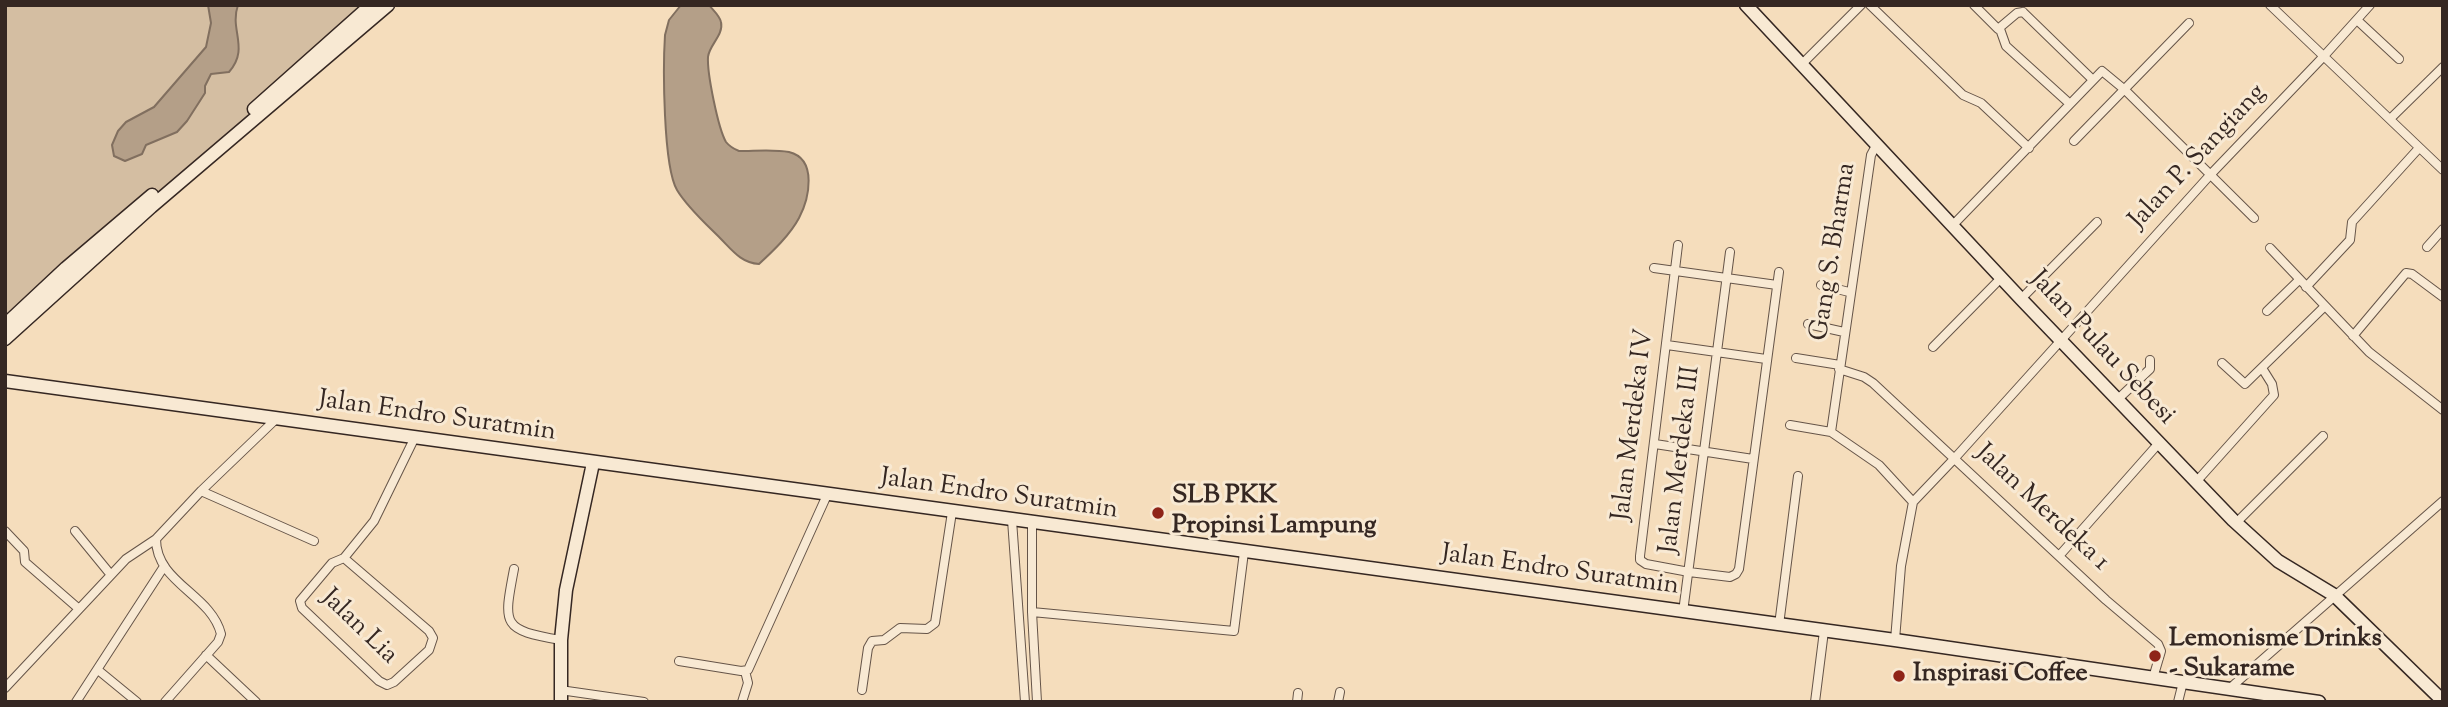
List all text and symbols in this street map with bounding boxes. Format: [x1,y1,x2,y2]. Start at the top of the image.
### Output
street label: Jalan P. Sangiang [2124,79,2274,237]
street label: Gang S. Bharma [1806,161,1864,343]
street label: Jalan Pulau Sebesi [2022,265,2180,433]
street label: Jalan Merdeka IV [1608,327,1662,523]
street label: Jalan Merdeka III [1655,364,1709,556]
street label: Jalan Endro Suratmin [316,386,558,450]
street label: Jalan Merdeka 1 [1967,439,2115,579]
street label: Jalan Endro Suratmin [878,464,1120,528]
place label: SLB PKK Propinsi Lampung [1172,482,1376,544]
marker: SLB PKK Propinsi Lampung [1150,505,1166,521]
street label: Jalan Endro Suratmin [1439,540,1681,604]
street label: Jalan Lia [313,584,403,672]
place label: Lemonisme Drinks - Sukarame [2169,625,2382,686]
marker: Lemonisme Drinks - Sukarame [2147,648,2163,664]
place label: Inspirasi Coffee [1913,660,2088,692]
marker: Inspirasi Coffee [1891,668,1907,684]

